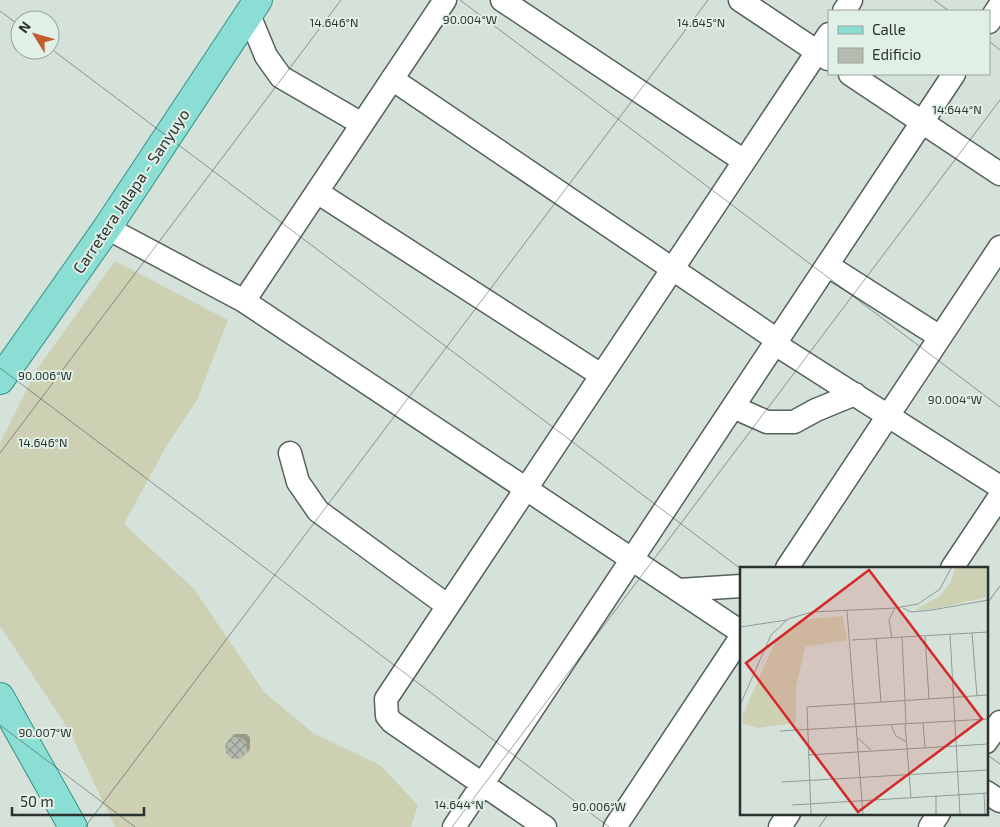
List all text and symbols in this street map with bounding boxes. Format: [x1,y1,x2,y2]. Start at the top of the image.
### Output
north arrow [10,10,60,60]
legend [828,10,990,75]
text: 90.004°W [443,12,497,26]
text: 14.646°N [310,15,358,29]
text: 14.645°N [677,15,725,29]
text: N [14,18,34,36]
text: Calle [872,20,906,38]
text: Edificio [872,45,921,63]
text: 14.644°N [932,102,982,116]
street label: Carretera Jalapa - Sanyuyo [68,105,193,277]
text: 90.006°W [18,368,72,382]
text: 90.004°W [928,392,982,406]
text: 14.646°N [19,435,67,449]
inset map [740,567,988,814]
text: 90.007°W [18,725,72,739]
scale bar [12,784,145,816]
text: 50 m [20,792,54,810]
text: 14.644°N [434,797,484,811]
text: 90.006°W [572,799,626,813]

